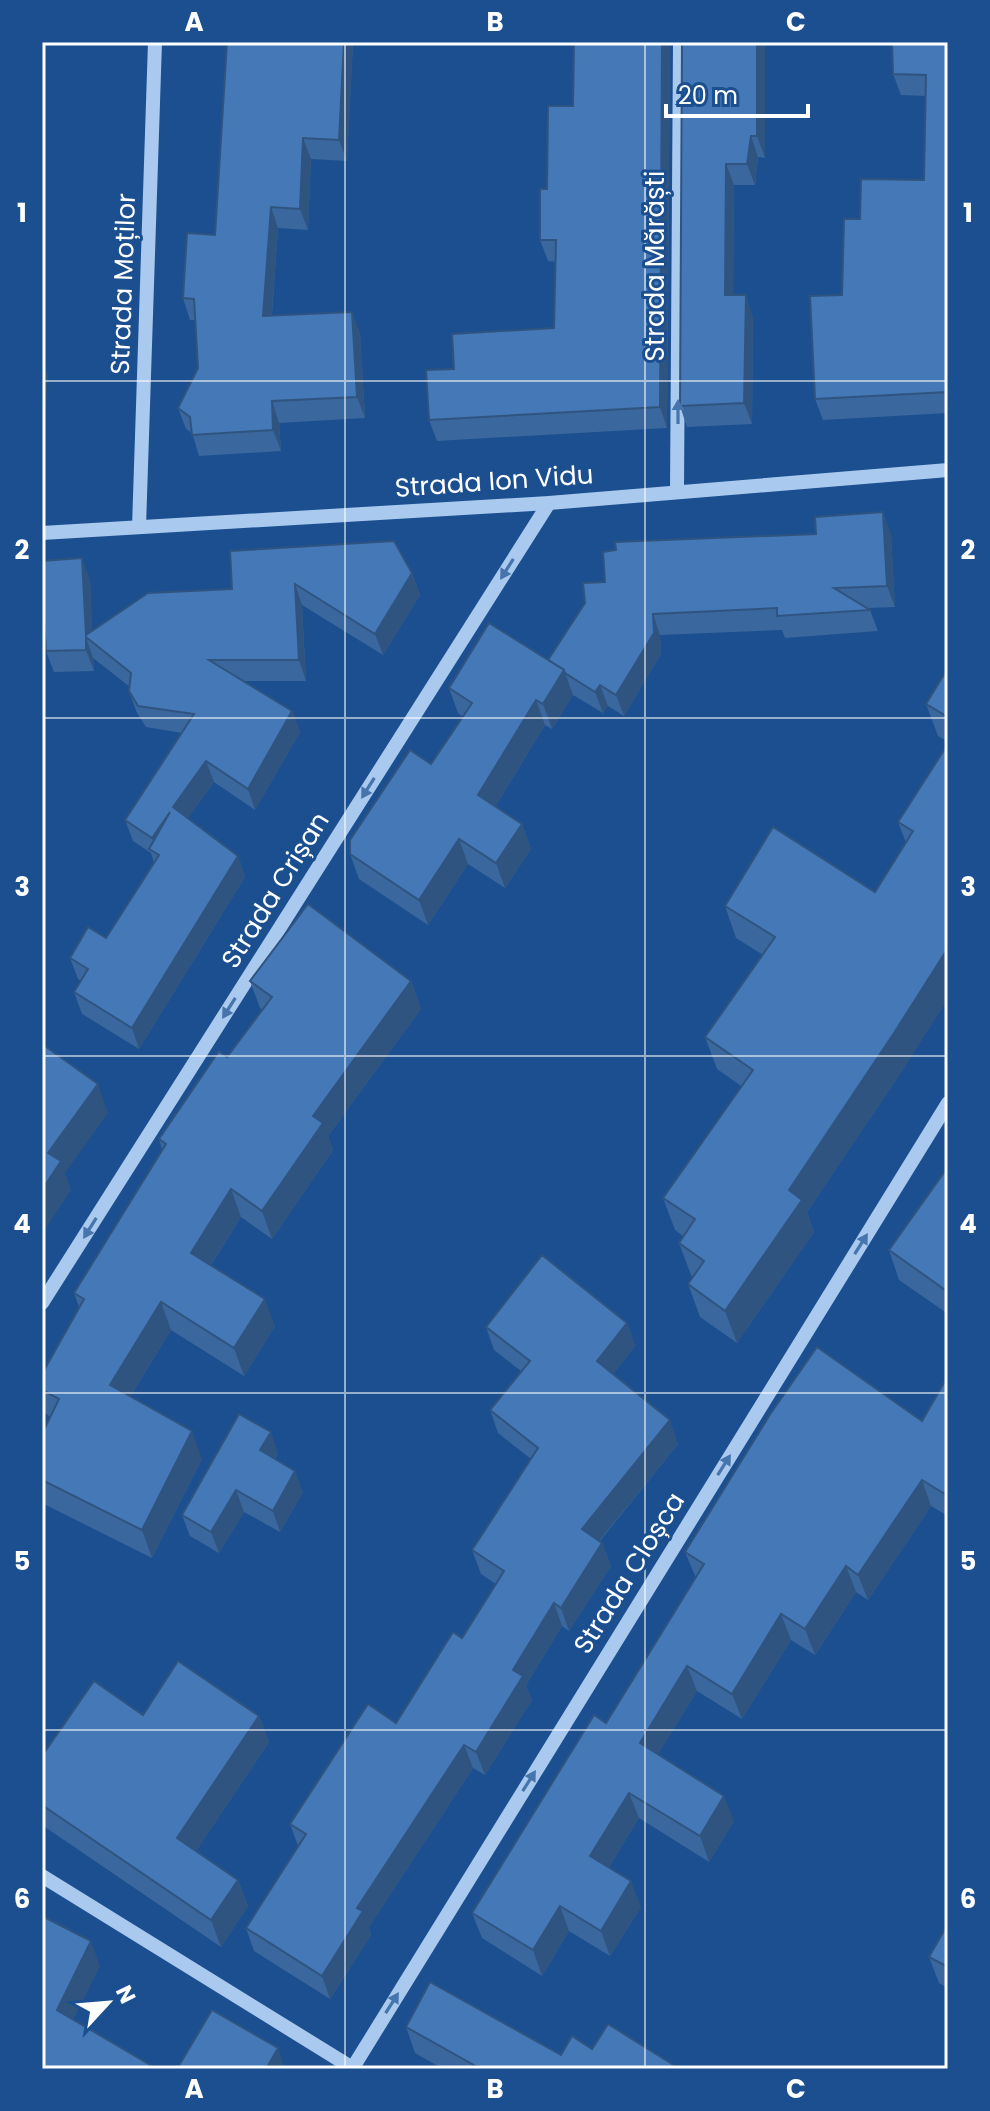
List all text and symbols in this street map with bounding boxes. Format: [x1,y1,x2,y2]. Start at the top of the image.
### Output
text: A [184,4,204,40]
text: B [486,4,504,40]
text: C [786,4,806,40]
scale bar [666,68,808,118]
text: 20 m [678,79,738,112]
street label: Strada Mărăști [637,171,673,361]
street label: Strada Moților [102,193,144,375]
text: 1 [17,195,27,231]
text: 1 [963,195,973,231]
one-way arrow [672,399,684,424]
street label: Strada Ion Vidu [394,456,594,506]
text: 2 [15,532,30,568]
text: 2 [961,532,976,568]
one-way arrow [500,558,514,580]
one-way arrow [360,778,375,799]
street label: Strada Crișan [213,805,337,975]
text: 3 [14,869,30,905]
text: 3 [960,869,976,905]
one-way arrow [222,997,236,1019]
text: 4 [13,1206,31,1242]
text: 4 [959,1206,977,1242]
one-way arrow [82,1217,97,1238]
one-way arrow [853,1232,868,1255]
one-way arrow [717,1454,731,1476]
street label: Strada Cloșca [565,1485,693,1661]
text: 5 [14,1543,30,1579]
text: 5 [960,1543,976,1579]
one-way arrow [522,1770,536,1792]
text: 6 [14,1881,30,1917]
text: 6 [960,1881,976,1917]
north arrow [68,1963,148,2043]
text: N [108,1980,143,2009]
one-way arrow [385,1992,399,2014]
text: A [184,2071,204,2107]
text: B [486,2071,504,2107]
text: C [786,2071,806,2107]

